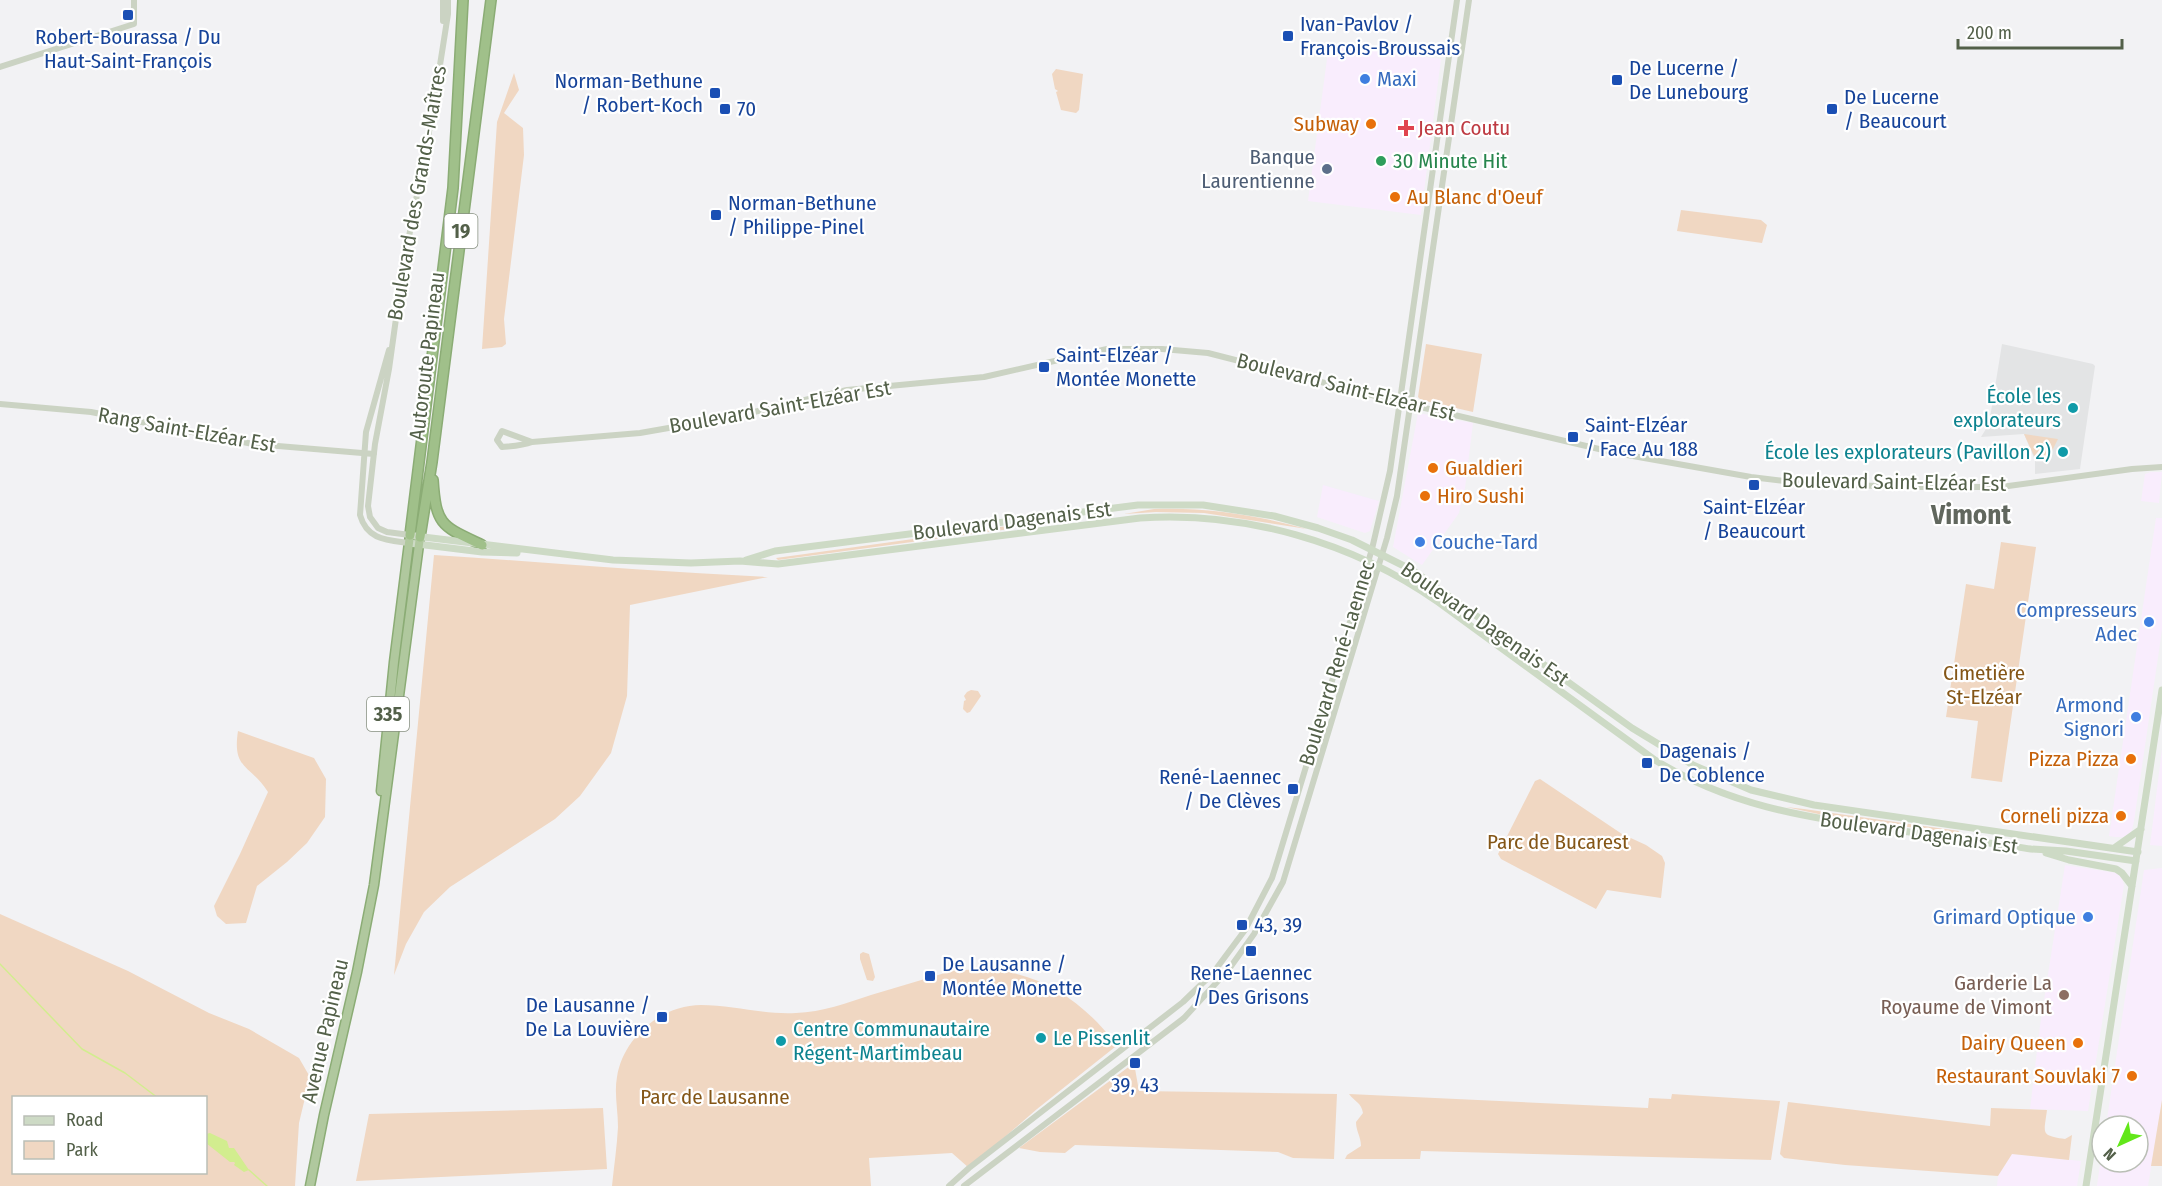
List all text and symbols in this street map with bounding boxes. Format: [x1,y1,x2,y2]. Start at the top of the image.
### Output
marker: Robert-Bourassa / Du Haut-Saint-François [121,8,135,22]
place label: Ivan-Pavlov / François-Broussais [1300,11,1460,61]
scale bar [1958,12,2122,50]
text: 200 m [1967,22,2012,44]
place label: Robert-Bourassa / Du Haut-Saint-François [35,24,221,74]
marker: Ivan-Pavlov / François-Broussais [1281,29,1295,43]
place label: De Lucerne / De Lunebourg [1629,55,1748,105]
street label: Boulevard des Grands-Maîtres [382,64,452,322]
place label: Maxi [1377,66,1417,92]
place label: Norman-Bethune / Robert-Koch [554,68,703,118]
marker: Maxi [1358,72,1372,86]
marker: De Lucerne / De Lunebourg [1610,73,1624,87]
place label: De Lucerne / Beaucourt [1844,84,1947,134]
marker: Norman-Bethune / Robert-Koch [708,86,722,100]
place label: 70 [737,96,756,122]
marker: 70 [718,102,732,116]
marker: De Lucerne / Beaucourt [1825,102,1839,116]
place label: Subway [1294,111,1360,137]
place label: Jean Coutu [1418,115,1510,141]
marker: Subway [1364,117,1378,131]
marker: Jean Coutu [1399,121,1413,135]
place label: Banque Laurentienne [1201,144,1315,194]
place label: 30 Minute Hit [1393,148,1507,174]
marker: 30 Minute Hit [1374,154,1388,168]
marker: Banque Laurentienne [1320,162,1334,176]
place label: Au Blanc d'Oeuf [1407,184,1544,210]
place label: Norman-Bethune / Philippe-Pinel [728,190,877,240]
marker: Au Blanc d'Oeuf [1388,190,1402,204]
marker: Norman-Bethune / Philippe-Pinel [709,208,723,222]
road number: 19 [444,214,478,248]
street label: Autoroute Papineau [404,270,450,442]
place label: Saint-Elzéar / Montée Monette [1056,342,1197,392]
street label: Boulevard Saint-Elzéar Est [1234,347,1458,427]
marker: Saint-Elzéar / Montée Monette [1037,360,1051,374]
street label: Boulevard Saint-Elzéar Est [667,375,893,439]
place label: École les explorateurs [1953,383,2061,433]
marker: École les explorateurs [2066,401,2080,415]
street label: Rang Saint-Elzéar Est [96,402,278,458]
place label: Saint-Elzéar / Face Au 188 [1585,412,1698,462]
marker: Saint-Elzéar / Face Au 188 [1566,430,1580,444]
place label: École les explorateurs (Pavillon 2) [1764,439,2051,465]
marker: École les explorateurs (Pavillon 2) [2056,445,2070,459]
place label: Gualdieri [1445,455,1523,481]
marker: Gualdieri [1426,461,1440,475]
street label: Boulevard Saint-Elzéar Est [1782,467,2006,497]
marker: Saint-Elzéar / Beaucourt [1747,478,1761,492]
place label: Hiro Sushi [1437,483,1524,509]
marker: Hiro Sushi [1418,489,1432,503]
place label: Saint-Elzéar / Beaucourt [1703,494,1806,544]
street label: Boulevard Dagenais Est [911,496,1113,546]
district label: Vimont [1930,499,2011,531]
place label: Couche-Tard [1432,529,1538,555]
marker: Couche-Tard [1413,535,1427,549]
street label: Boulevard Dagenais Est [1396,556,1574,692]
street label: Boulevard René-Laennec [1293,557,1381,769]
place label: Compresseurs Adec [2016,597,2137,647]
marker: Compresseurs Adec [2142,615,2156,629]
park label: Cimetière St-Elzéar [1943,660,2025,710]
place label: Armond Signori [2056,692,2124,742]
road number: 335 [367,697,409,731]
marker: Armond Signori [2129,710,2143,724]
place label: Dagenais / De Coblence [1659,738,1765,788]
place label: Pizza Pizza [2028,746,2119,772]
marker: Pizza Pizza [2124,752,2138,766]
marker: Dagenais / De Coblence [1640,756,1654,770]
place label: René-Laennec / De Clèves [1159,764,1281,814]
marker: René-Laennec / De Clèves [1286,782,1300,796]
place label: Corneli pizza [2000,803,2109,829]
street label: Boulevard Dagenais Est [1818,806,2020,860]
marker: Corneli pizza [2114,809,2128,823]
park label: Parc de Bucarest [1487,829,1629,855]
place label: Grimard Optique [1933,904,2076,930]
marker: Grimard Optique [2081,910,2095,924]
place label: 43, 39 [1254,912,1302,938]
marker: 43, 39 [1235,918,1249,932]
marker: René-Laennec / Des Grisons [1244,944,1258,958]
place label: De Lausanne / Montée Monette [942,951,1083,1001]
street label: Avenue Papineau [296,956,354,1106]
place label: René-Laennec / Des Grisons [1190,960,1312,1010]
marker: De Lausanne / Montée Monette [923,969,937,983]
place label: Garderie La Royaume de Vimont [1880,970,2052,1020]
marker: Garderie La Royaume de Vimont [2057,988,2071,1002]
place label: De Lausanne / De La Louvière [525,992,650,1042]
marker: De Lausanne / De La Louvière [655,1010,669,1024]
place label: Centre Communautaire Régent-Martimbeau [793,1016,990,1066]
place label: Le Pissenlit [1053,1025,1150,1051]
place label: Dairy Queen [1961,1030,2066,1056]
marker: Le Pissenlit [1034,1031,1048,1045]
marker: Centre Communautaire Régent-Martimbeau [774,1034,788,1048]
marker: Dairy Queen [2071,1036,2085,1050]
marker: 39, 43 [1128,1056,1142,1070]
place label: Restaurant Souvlaki 7 [1936,1063,2120,1089]
marker: Restaurant Souvlaki 7 [2125,1069,2139,1083]
place label: 39, 43 [1111,1072,1159,1098]
park label: Parc de Lausanne [640,1084,790,1110]
legend [12,1096,207,1174]
text: Road [66,1109,103,1131]
north arrow [2090,1114,2150,1174]
text: Park [66,1139,99,1161]
text: N [2100,1144,2120,1164]

